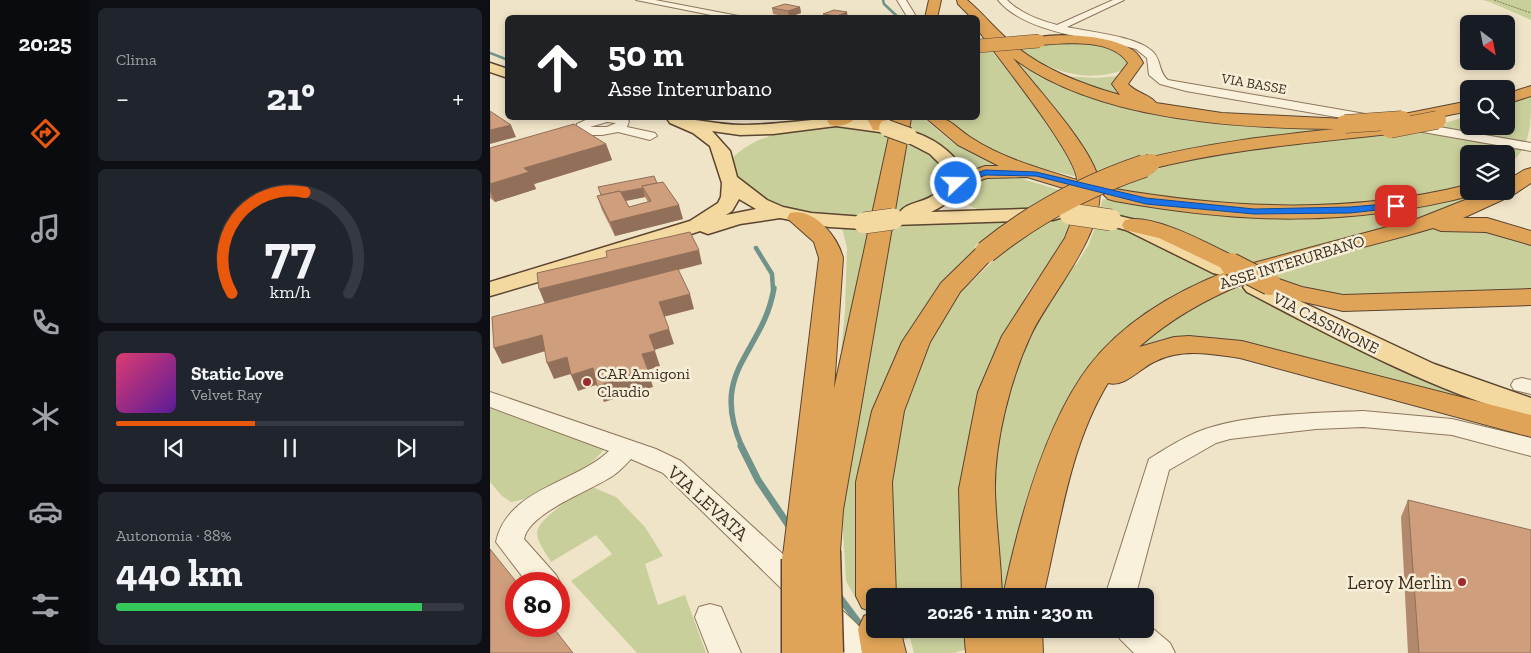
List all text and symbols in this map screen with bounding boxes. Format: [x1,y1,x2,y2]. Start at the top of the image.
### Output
north arrow [1460,15,1515,70]
map controls [1460,15,1515,200]
text: 20:25 [18,30,72,57]
text: 50 m [608,33,684,75]
icon: ahead [525,35,590,100]
text: Clima [116,50,157,69]
street label: VIA BASSE [1219,70,1288,98]
text: 21° [266,74,315,120]
text: Asse Interurbano [608,75,772,102]
button: search [1460,80,1515,135]
text: − [116,82,129,115]
text: + [452,82,464,115]
icon: directions [28,116,63,151]
button: layers [1460,145,1515,200]
position arrow [929,156,981,208]
pin [1375,185,1417,227]
icon: arrive [1382,192,1410,220]
icon: music [28,211,63,246]
text: 77 [264,223,316,285]
street label: ASSE INTERURBANO [1217,231,1367,293]
text: km/h [270,281,310,303]
street label: VIA CASSINONE [1269,288,1382,358]
icon: phone [28,305,63,340]
text: Static Love [191,362,284,385]
place label: CAR Amigoni Claudio [597,364,691,401]
marker: CAR Amigoni Claudio [581,376,593,388]
text: Velvet Ray [191,385,262,404]
icon: climate [28,399,63,434]
icon: previous [160,434,188,462]
icon: pause [276,434,304,462]
icon: next [392,434,420,462]
street label: VIA LEVATA [662,460,754,546]
icon: car [28,494,63,529]
text: Autonomia · 88% [116,526,232,545]
text: 440 km [116,550,243,596]
place label: Leroy Merlin [1347,571,1452,594]
speed limit sign: 80 [505,572,570,637]
marker: Leroy Merlin [1456,576,1468,588]
icon: filters [28,588,63,623]
text: 20:26 · 1 min · 230 m [927,601,1093,624]

